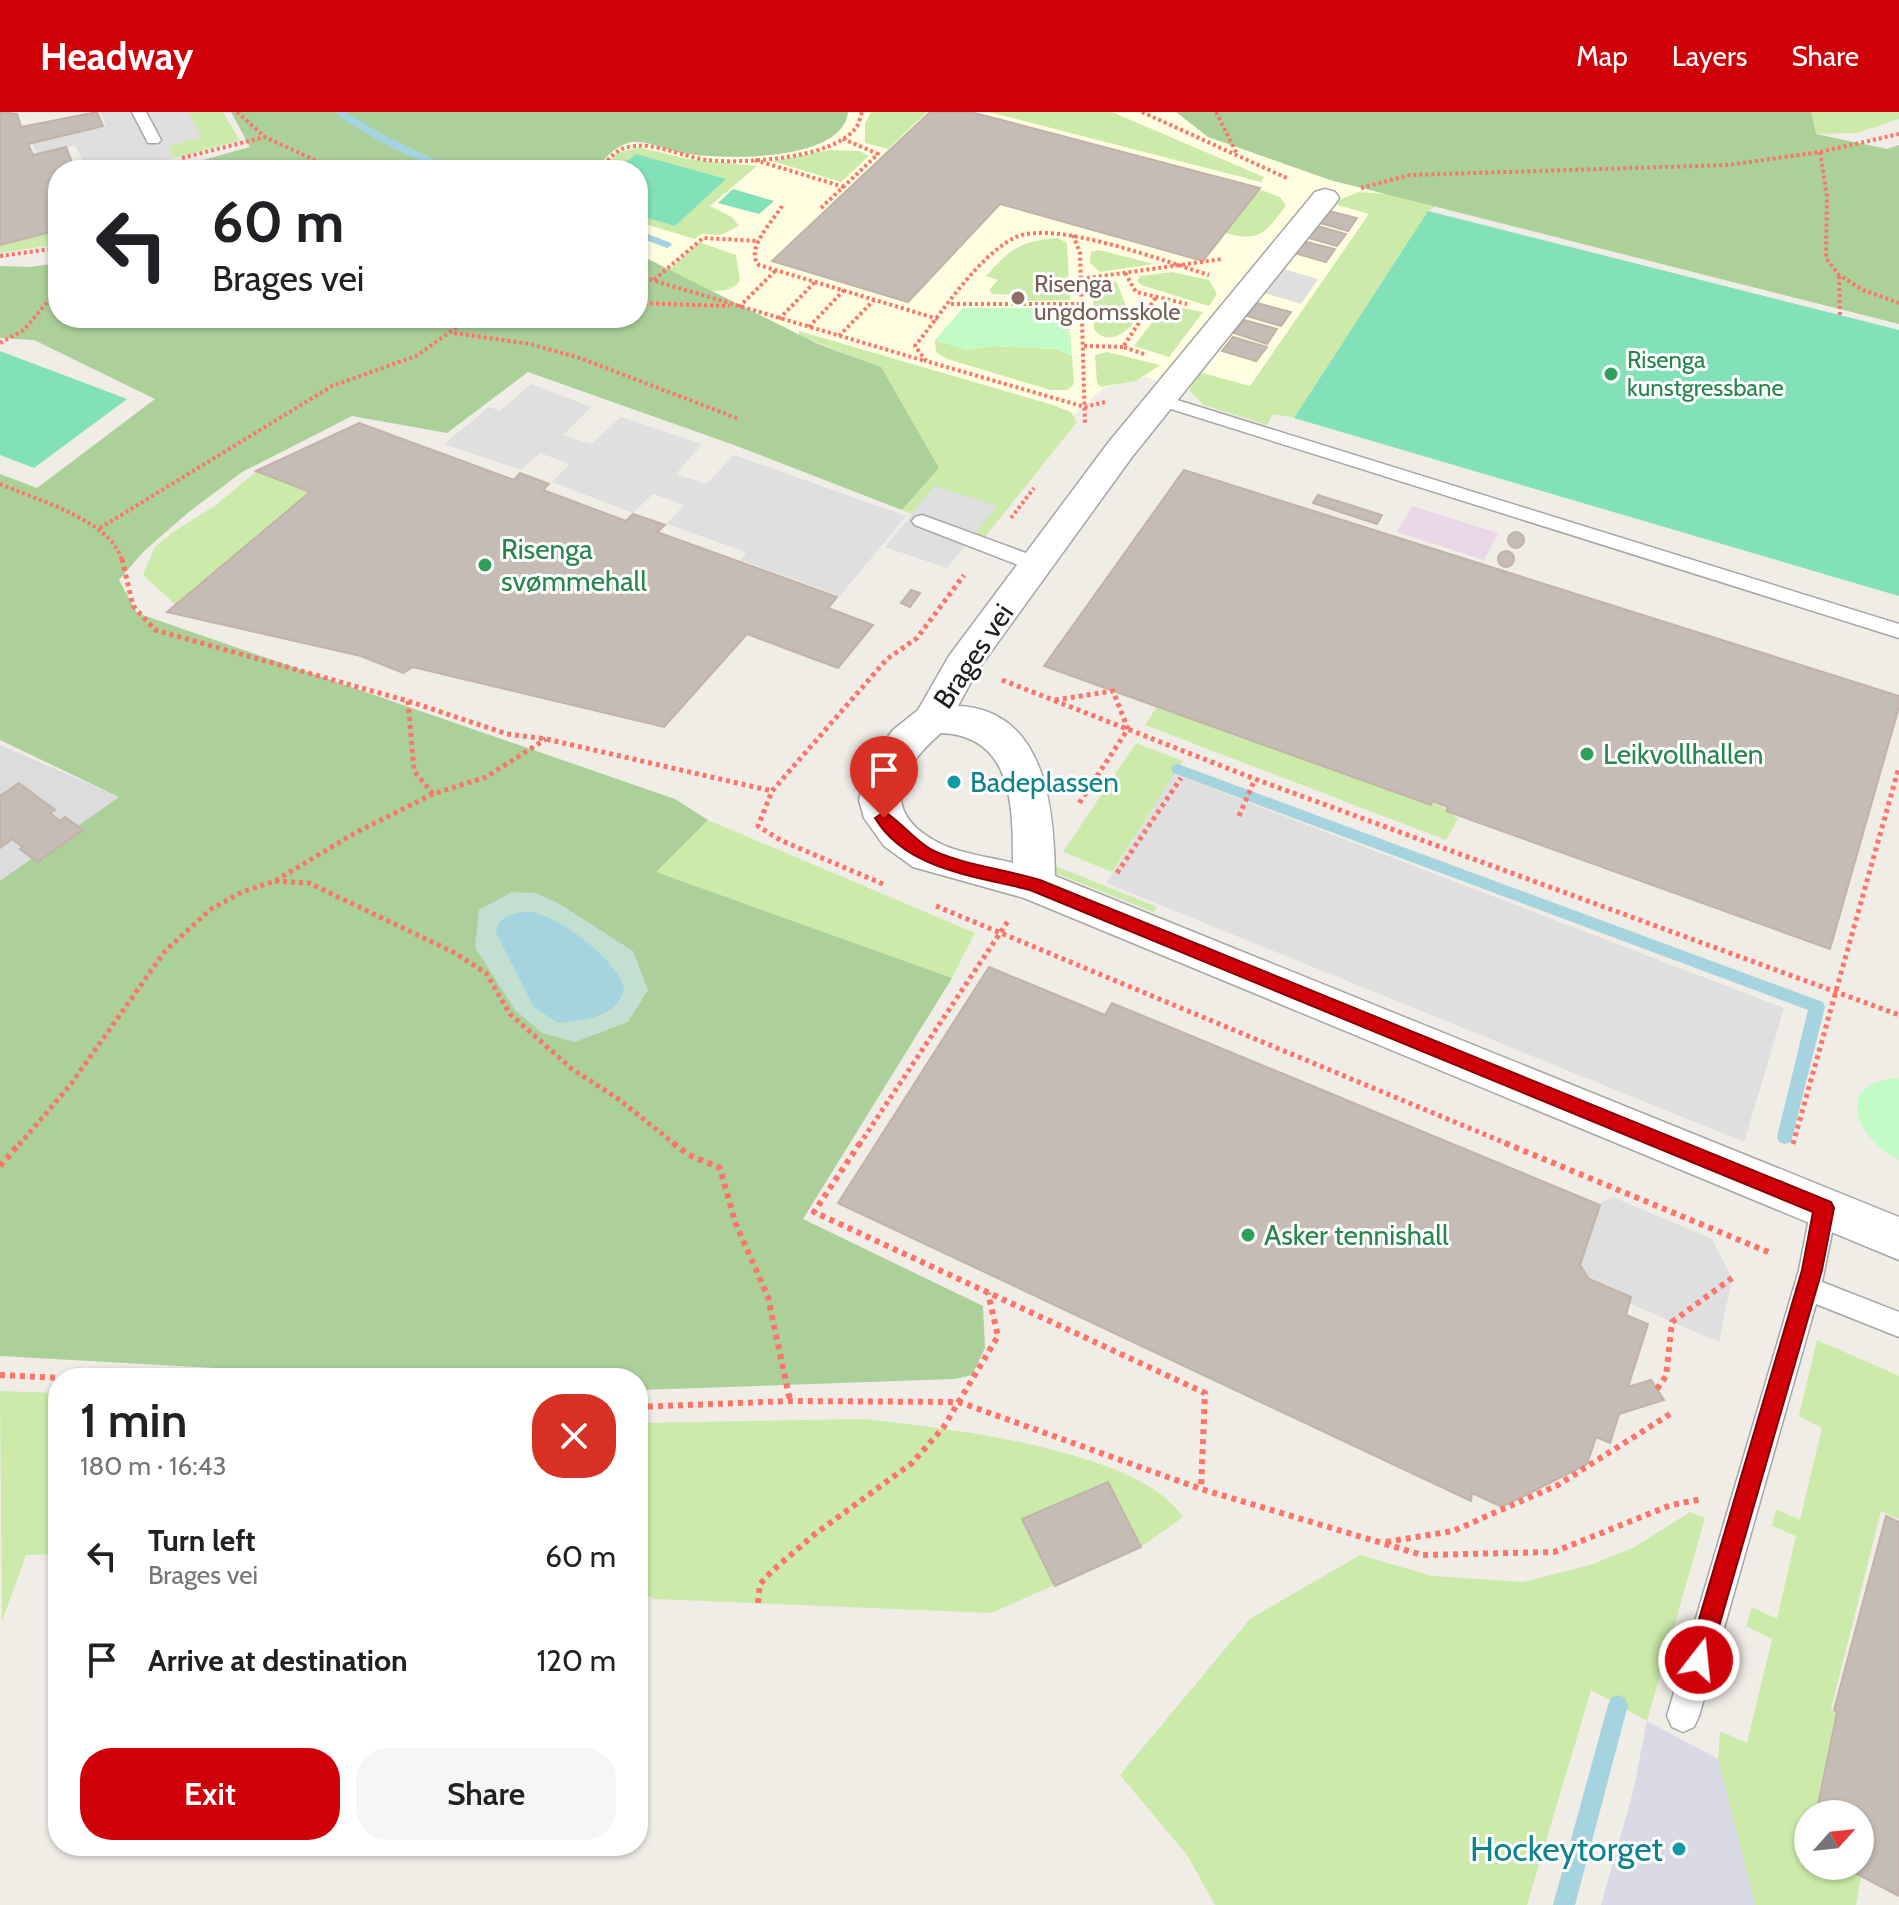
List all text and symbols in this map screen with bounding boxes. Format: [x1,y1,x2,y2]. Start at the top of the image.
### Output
text: Headway [40,33,193,80]
text: Map [1576,39,1628,73]
text: Layers [1672,39,1747,73]
text: Share [1791,39,1859,73]
text: 60 m [212,188,344,256]
icon: left [80,192,184,296]
text: Brages vei [212,256,365,300]
place label: Risenga ungdomsskole [1034,269,1181,326]
marker: Risenga ungdomsskole [1009,289,1027,307]
place label: Risenga kunstgressbane [1627,345,1784,402]
marker: Risenga kunstgressbane [1602,365,1620,383]
place label: Risenga svømmehall [501,532,647,598]
marker: Risenga svømmehall [476,556,494,574]
street label: Brages vei [926,597,1020,715]
pin [850,736,918,818]
place label: Leikvollhallen [1603,737,1763,771]
marker: Leikvollhallen [1578,745,1596,763]
icon: arrive [862,748,906,792]
place label: Badeplassen [970,765,1119,799]
marker: Badeplassen [945,773,963,791]
place label: Asker tennishall [1264,1218,1449,1252]
marker: Asker tennishall [1239,1226,1257,1244]
text: 1 min [80,1391,187,1449]
button: close [532,1394,616,1478]
text: 180 m · 16:43 [80,1450,227,1482]
text: Turn left [148,1522,256,1559]
icon: left [80,1534,124,1578]
text: 60 m [545,1538,616,1575]
text: Brages vei [148,1559,258,1591]
position arrow [1657,1618,1741,1702]
icon: arrive [80,1638,124,1682]
text: Arrive at destination [148,1642,408,1679]
text: 120 m [536,1642,616,1679]
button: Exit [80,1748,340,1840]
button: Share [356,1748,616,1840]
north arrow [1794,1800,1874,1880]
map controls [1794,1800,1874,1880]
place label: Hockeytorget [1470,1828,1663,1870]
marker: Hockeytorget [1670,1840,1688,1858]

